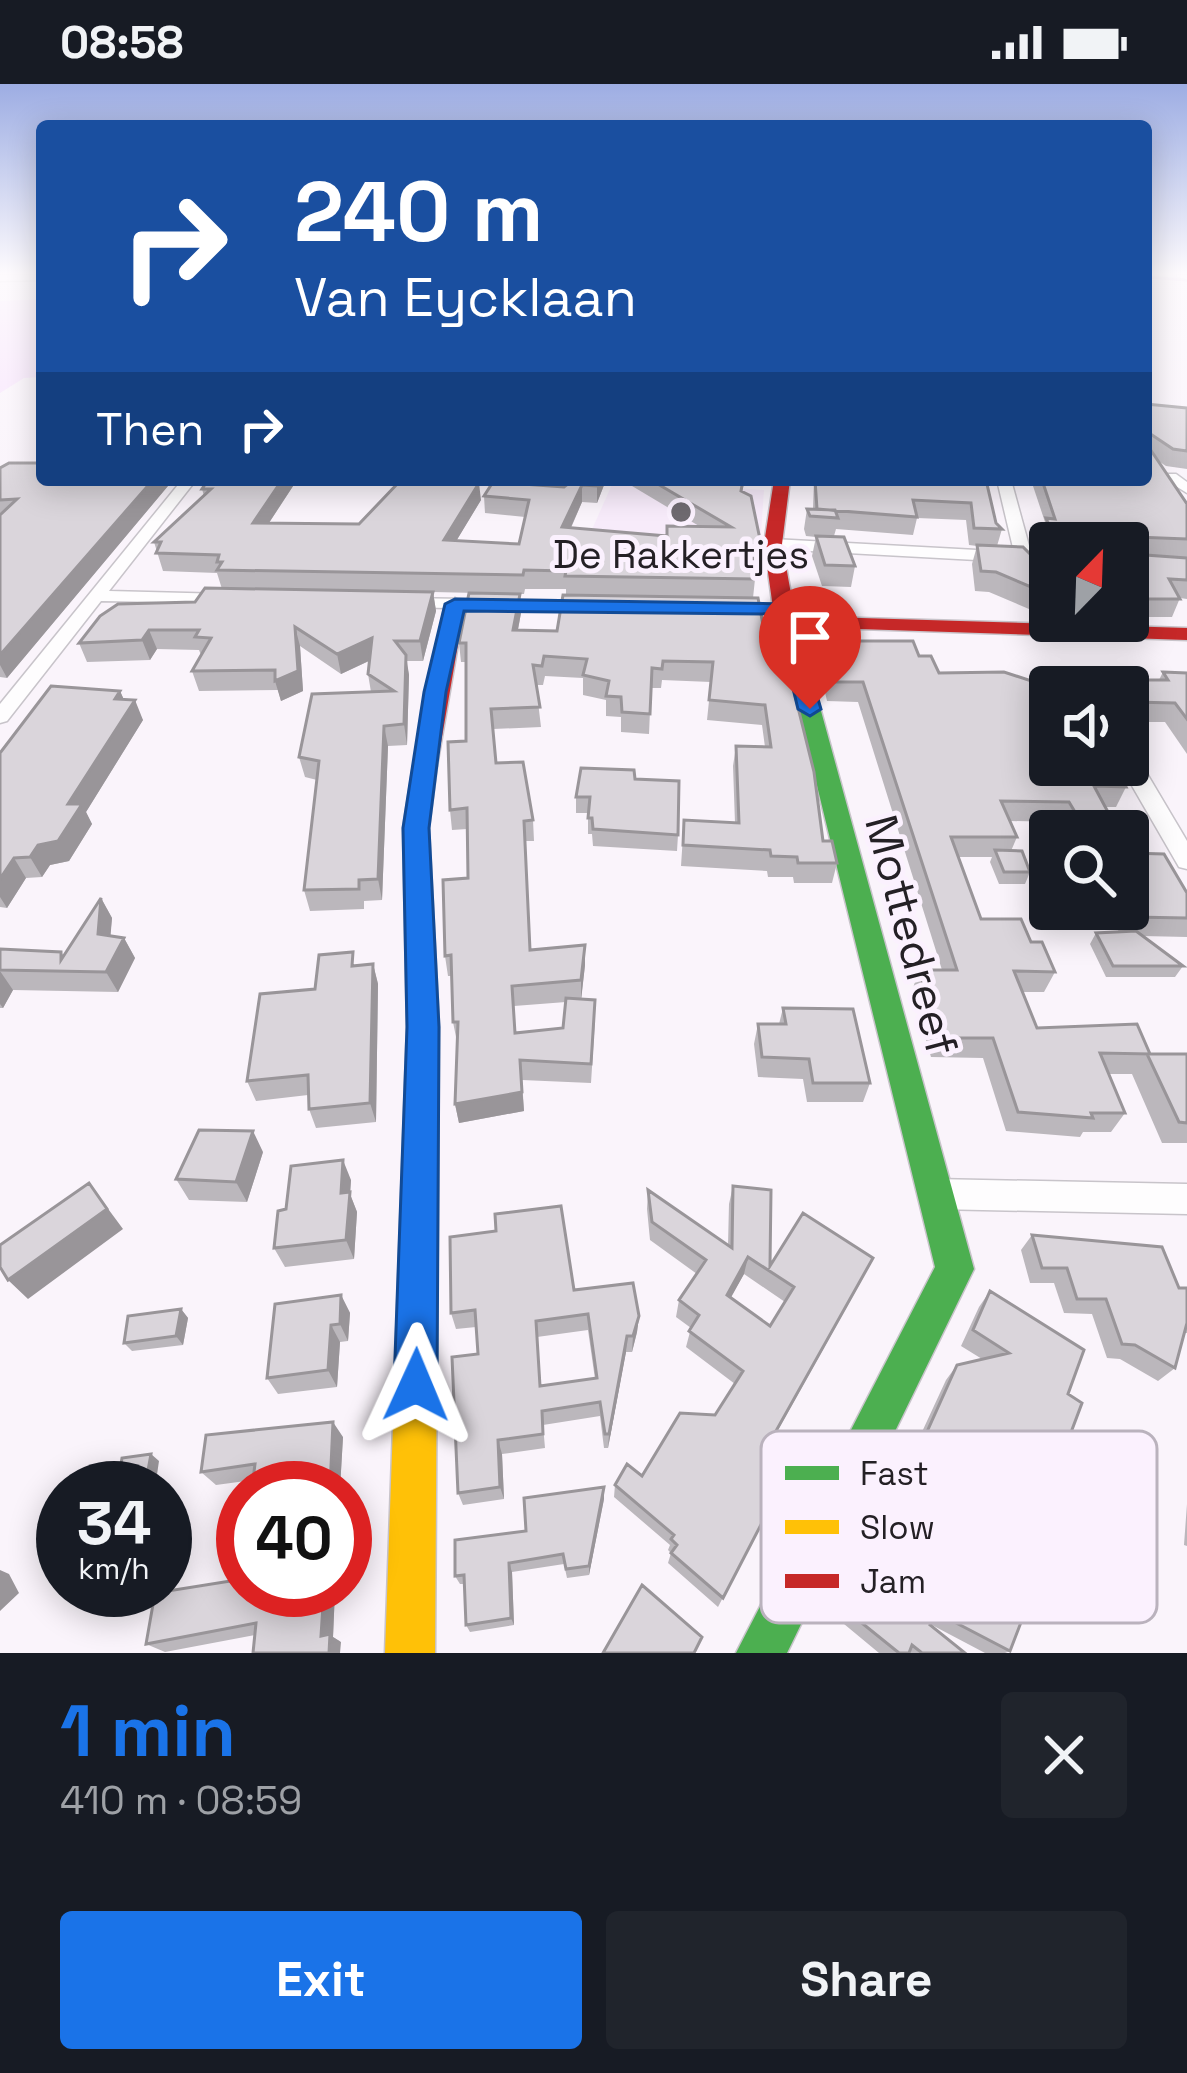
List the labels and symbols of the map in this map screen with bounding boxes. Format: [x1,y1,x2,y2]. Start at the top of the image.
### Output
marker: De Rakkertjes [668,499,694,525]
north arrow [1029,522,1149,642]
place label: De Rakkertjes [553,530,809,579]
pin [759,586,861,709]
street label: Mottedreef [852,809,971,1061]
position arrow [353,1322,479,1448]
legend [761,1431,1157,1623]
text: Fast [860,1453,929,1495]
speed limit sign: 40 [216,1461,372,1617]
text: Slow [860,1507,935,1549]
text: Jam [860,1561,926,1603]

